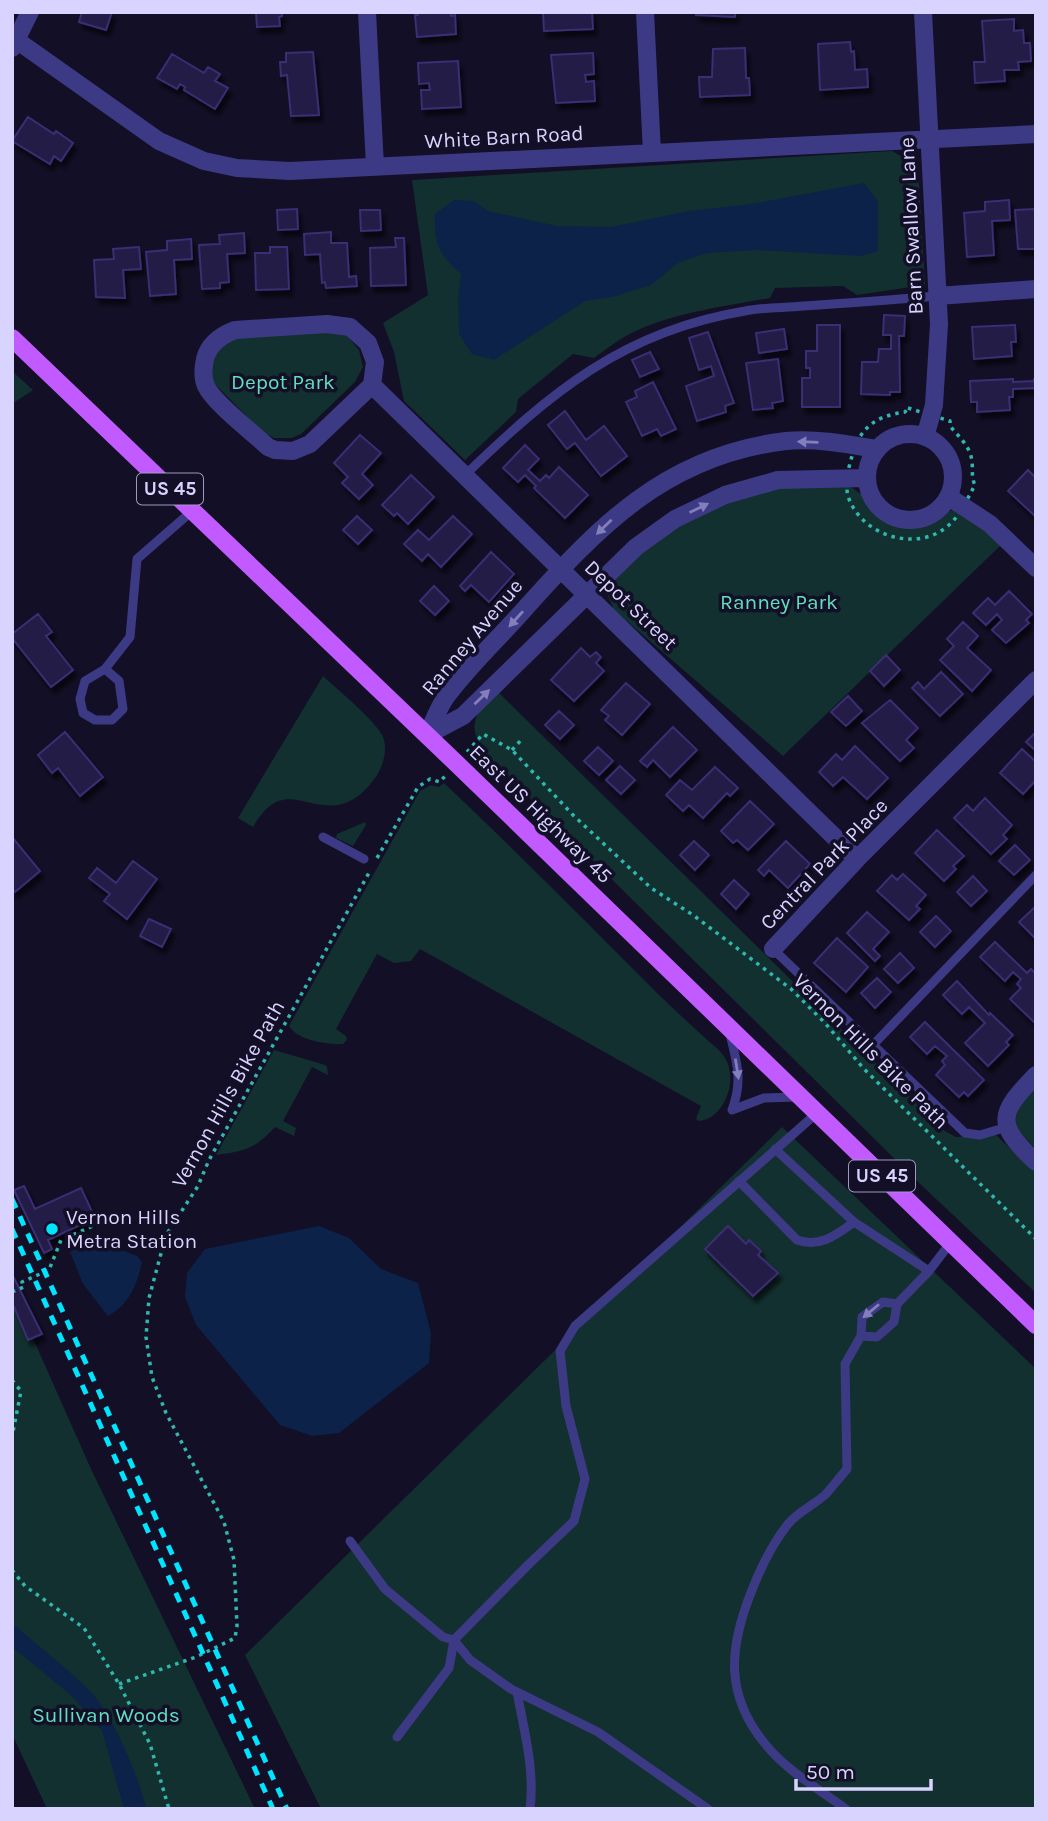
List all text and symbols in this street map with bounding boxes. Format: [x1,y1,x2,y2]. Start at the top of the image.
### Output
street label: White Barn Road [424,121,584,153]
street label: Barn Swallow Lane [894,137,928,315]
park label: Depot Park [231,370,335,394]
one-way arrow [797,436,819,447]
road number: US 45 [137,474,203,504]
one-way arrow [689,502,709,513]
one-way arrow [595,518,612,535]
street label: Depot Street [580,555,682,655]
street label: Ranney Avenue [416,574,528,700]
park label: Ranney Park [720,590,838,614]
one-way arrow [508,610,524,628]
one-way arrow [474,688,491,705]
street label: East US Highway 45 [465,740,617,888]
street label: Central Park Place [755,794,893,934]
street label: Vernon Hills Bike Path [788,968,954,1134]
street label: Vernon Hills Bike Path [167,996,289,1192]
one-way arrow [732,1058,743,1080]
road number: US 45 [849,1160,915,1192]
place label: Vernon Hills Metra Station [66,1205,197,1253]
marker: Vernon Hills Metra Station [44,1221,60,1237]
one-way arrow [862,1303,880,1319]
park label: Sullivan Woods [32,1703,180,1727]
scale bar [796,1748,931,1792]
text: 50 m [806,1760,855,1784]

